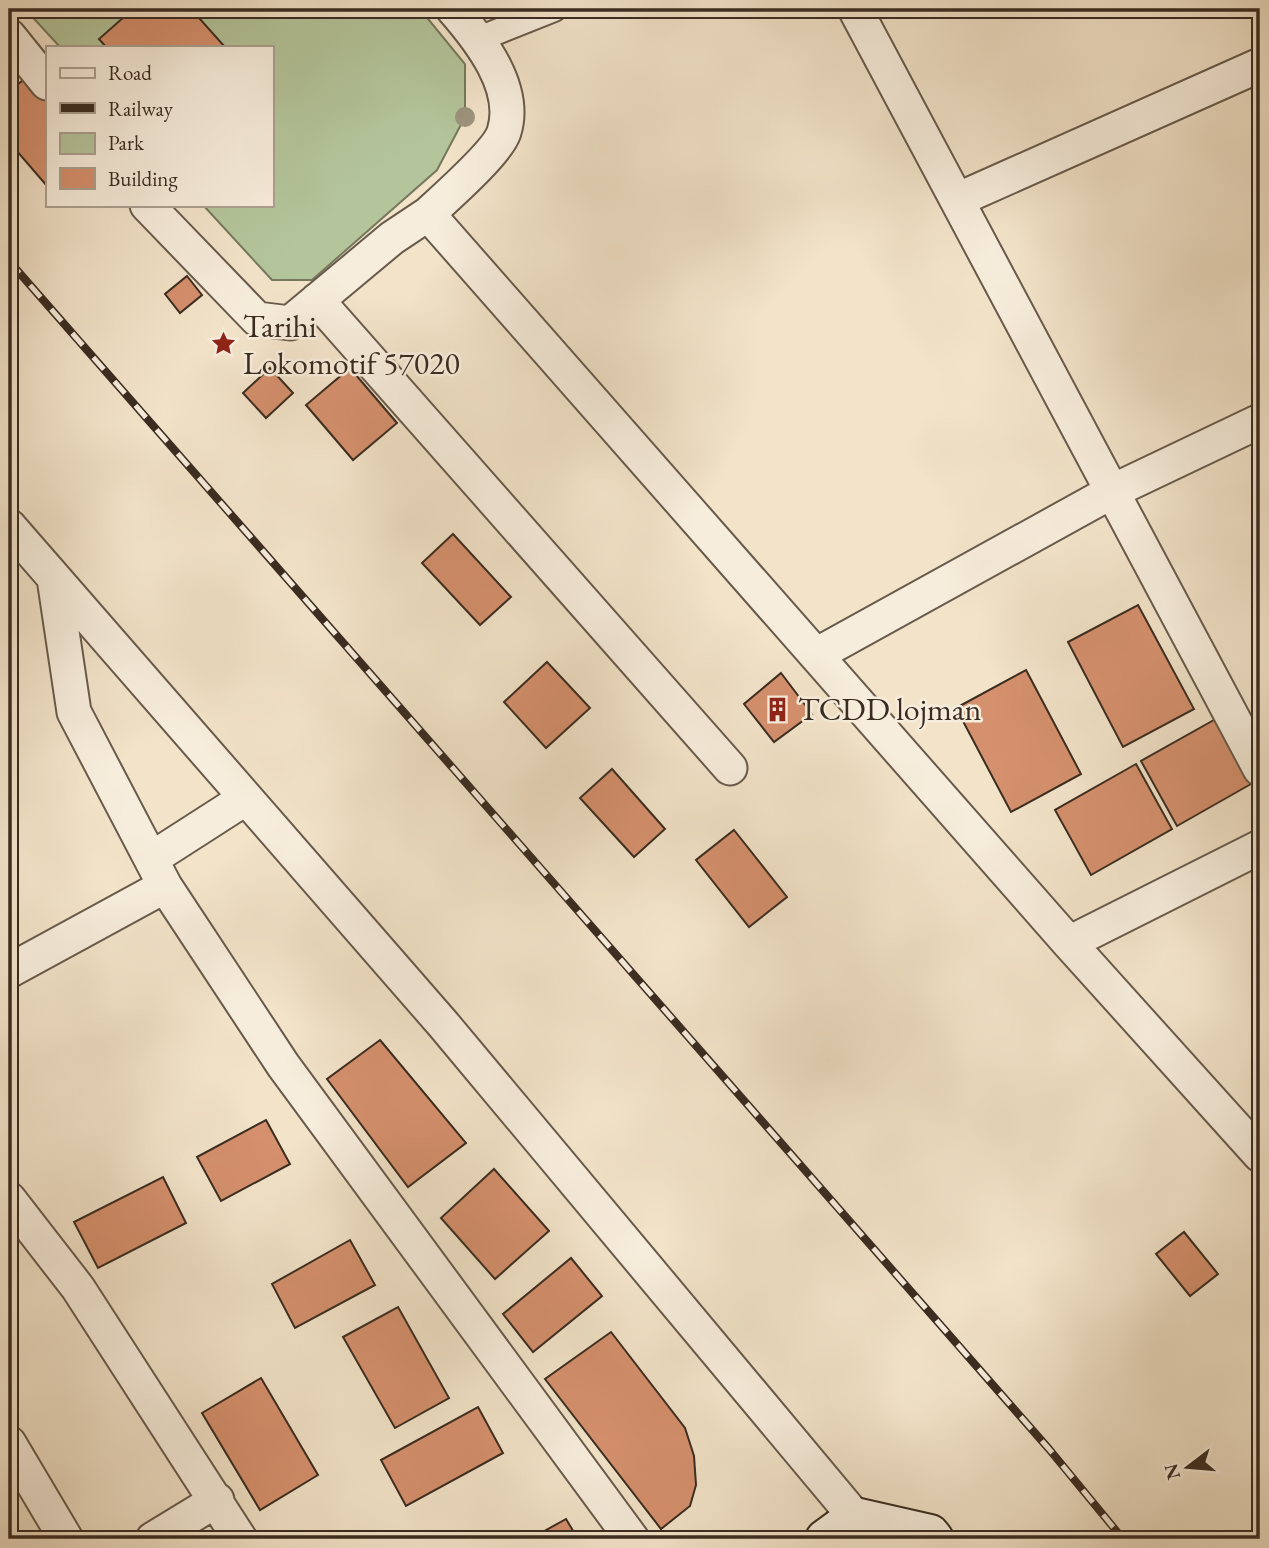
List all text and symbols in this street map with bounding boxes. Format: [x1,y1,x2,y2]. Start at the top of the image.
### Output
legend [46,46,273,206]
text: Road [108,59,152,86]
text: Railway [108,95,174,122]
text: Park [108,129,145,156]
text: Building [108,165,178,192]
place label: Tarihi Lokomotif 57020 [243,305,460,384]
place icon: Tarihi Lokomotif 57020 [209,330,237,358]
place label: TCDD lojman [798,688,982,730]
building icon: TCDD lojman [764,695,792,723]
north arrow [1154,1432,1224,1502]
text: N [1158,1460,1186,1482]

